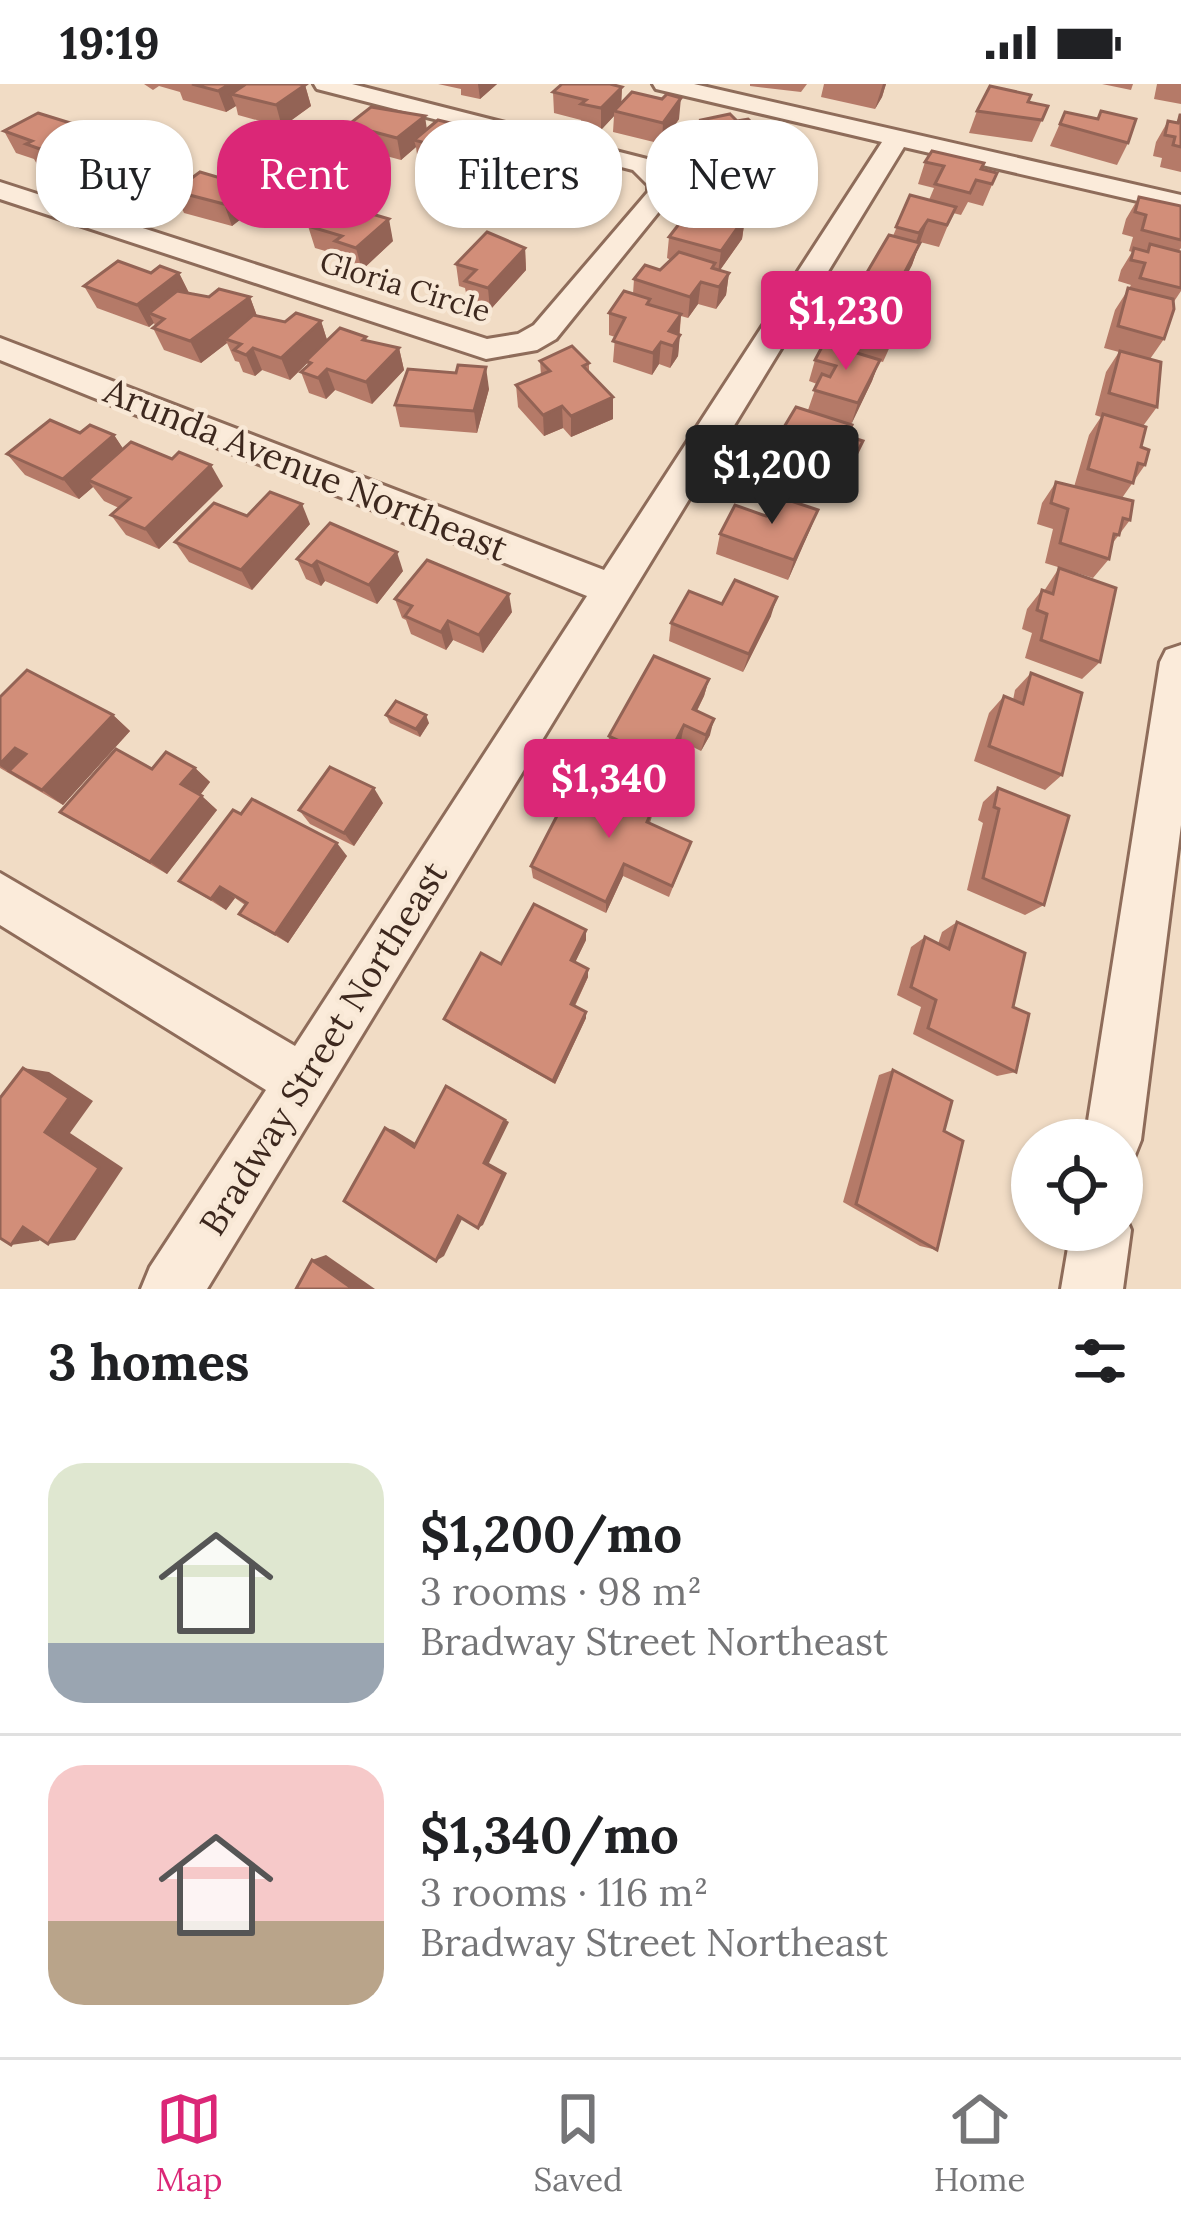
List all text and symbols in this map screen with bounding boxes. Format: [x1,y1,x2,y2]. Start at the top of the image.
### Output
text: 19:19 [60,14,160,71]
chip: Buy [36,120,193,228]
chip: Rent [217,120,391,228]
chip: Filters [415,120,622,228]
chip: New [646,120,818,228]
street label: Gloria Circle [316,242,495,330]
pin: $1,230 [748,271,944,373]
text: $1,230 [788,285,904,335]
street label: Arunda Avenue Northeast [97,367,514,571]
pin: $1,200 [674,425,870,527]
text: $1,200 [713,439,831,489]
pin: $1,340 [511,739,707,841]
text: $1,340 [551,753,667,803]
street label: Bradway Street Northeast [189,853,457,1243]
map controls [1011,1119,1143,1251]
button: locate [1011,1119,1143,1251]
icon: filters [1067,1328,1133,1394]
text: 3 homes [48,1329,250,1394]
text: $1,200/mo [420,1501,682,1566]
icon: home [144,1511,288,1655]
text: 3 rooms · 98 m² [420,1566,702,1616]
text: Bradway Street Northeast [420,1616,888,1666]
text: $1,340/mo [420,1802,679,1867]
icon: home [144,1813,288,1957]
text: 3 rooms · 116 m² [420,1867,708,1917]
text: Bradway Street Northeast [420,1917,888,1967]
tab: Map [155,2086,223,2200]
tab: Saved [533,2086,623,2200]
tab: Home [934,2086,1025,2200]

